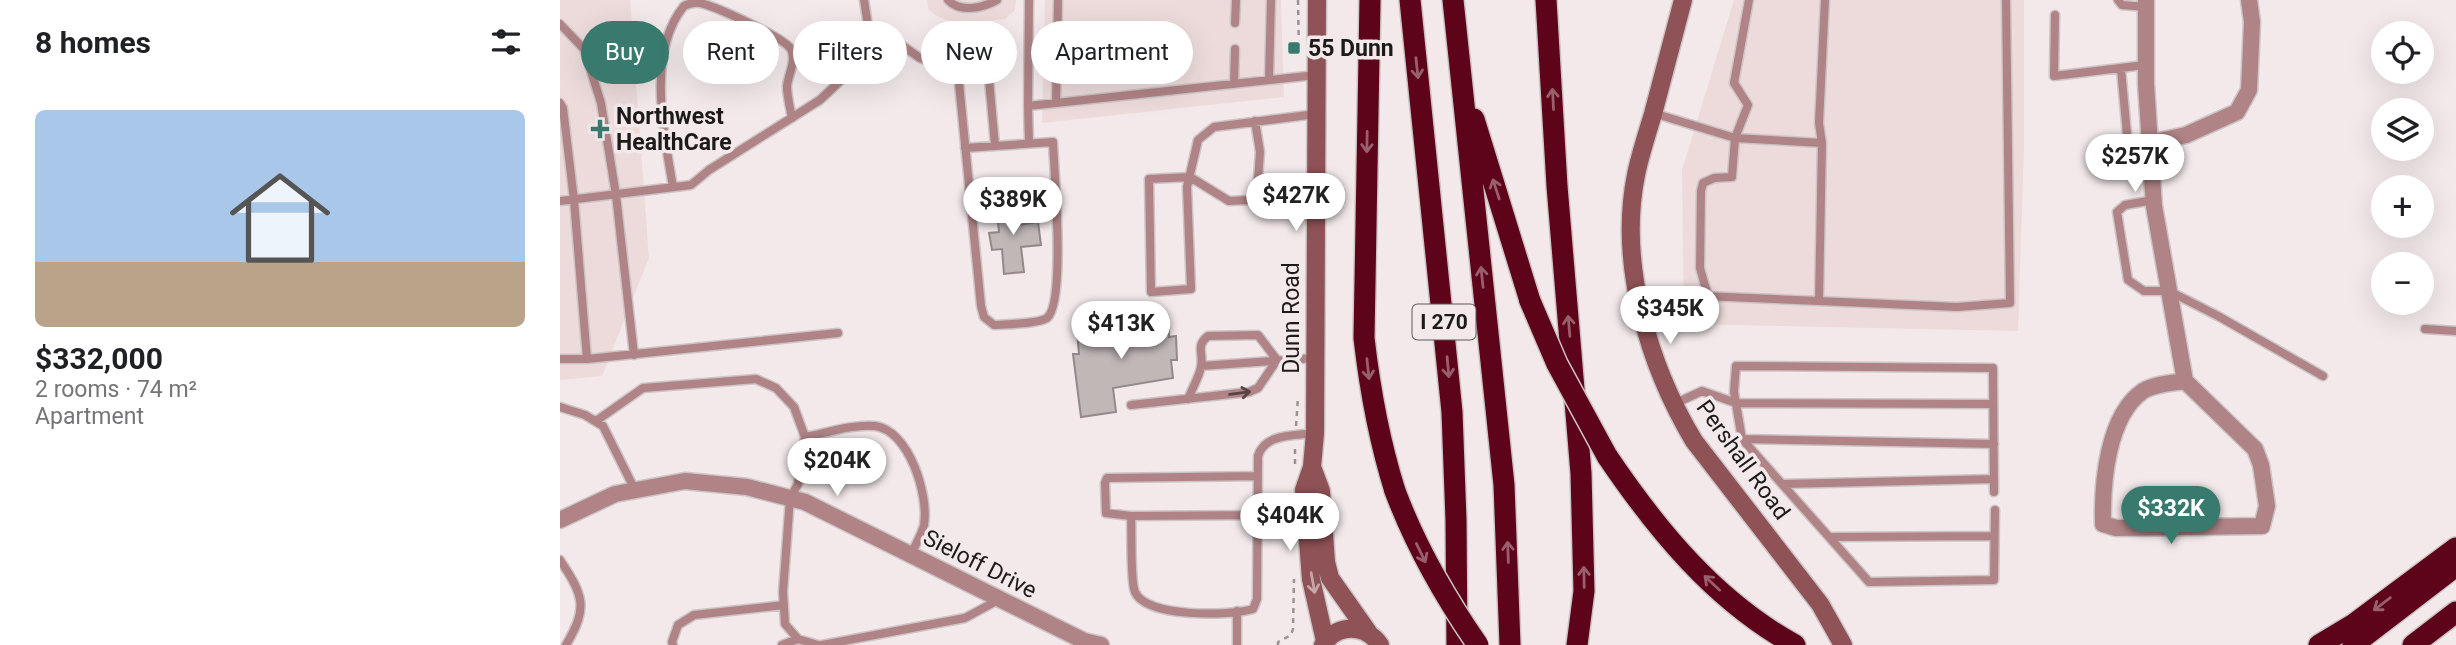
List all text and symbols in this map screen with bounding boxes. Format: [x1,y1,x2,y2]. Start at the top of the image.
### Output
chip: Buy [581,21,669,84]
chip: Rent [683,21,779,84]
chip: Filters [793,21,907,84]
chip: New [921,21,1017,84]
chip: Apartment [1031,21,1193,84]
map controls [2371,21,2434,315]
button: locate [2371,21,2434,84]
icon: filters [487,23,525,61]
text: 8 homes [35,25,151,60]
place label: 55 Dunn [1308,35,1394,62]
marker: 55 Dunn [1286,40,1302,56]
one-way arrow [1411,56,1424,79]
one-way arrow [1546,88,1559,111]
button: layers [2371,98,2434,161]
place label: Northwest HealthCare [616,103,732,156]
marker: Northwest HealthCare [590,119,610,139]
one-way arrow [1360,130,1374,153]
pin: $257K [2086,134,2184,194]
text: $257K [2101,143,2169,170]
icon: home [217,155,343,281]
pin: $427K [1247,174,1345,233]
button: + [2371,175,2434,238]
pin: $389K [964,177,1062,237]
one-way arrow [1489,178,1502,200]
text: $427K [1262,182,1330,209]
text: $389K [979,186,1047,213]
button: − [2371,252,2434,315]
street label: Dunn Road [1278,262,1305,374]
one-way arrow [1475,266,1488,289]
pin: $345K [1621,286,1719,346]
text: $345K [1636,295,1704,322]
pin: $413K [1072,302,1170,361]
road number: I 270 [1412,304,1476,340]
text: $413K [1087,310,1155,337]
one-way arrow [1562,315,1575,337]
text: $332,000 [35,341,163,376]
one-way arrow [1442,355,1455,378]
one-way arrow [1361,357,1374,380]
text: 2 rooms · 74 m² [35,376,197,403]
one-way arrow [1228,386,1251,399]
street label: Pershall Road [1691,395,1795,525]
text: Apartment [35,403,144,430]
pin: $204K [788,438,886,498]
text: $204K [803,447,871,474]
pin: $332K [2122,486,2220,546]
pin: $404K [1241,494,1339,553]
text: $332K [2137,495,2205,522]
text: $404K [1256,502,1324,529]
street label: Sieloff Drive [919,524,1041,604]
one-way arrow [1501,541,1514,564]
one-way arrow [1415,542,1429,563]
one-way arrow [1577,566,1590,589]
one-way arrow [1306,571,1320,594]
one-way arrow [1704,575,1721,592]
one-way arrow [2373,596,2392,611]

